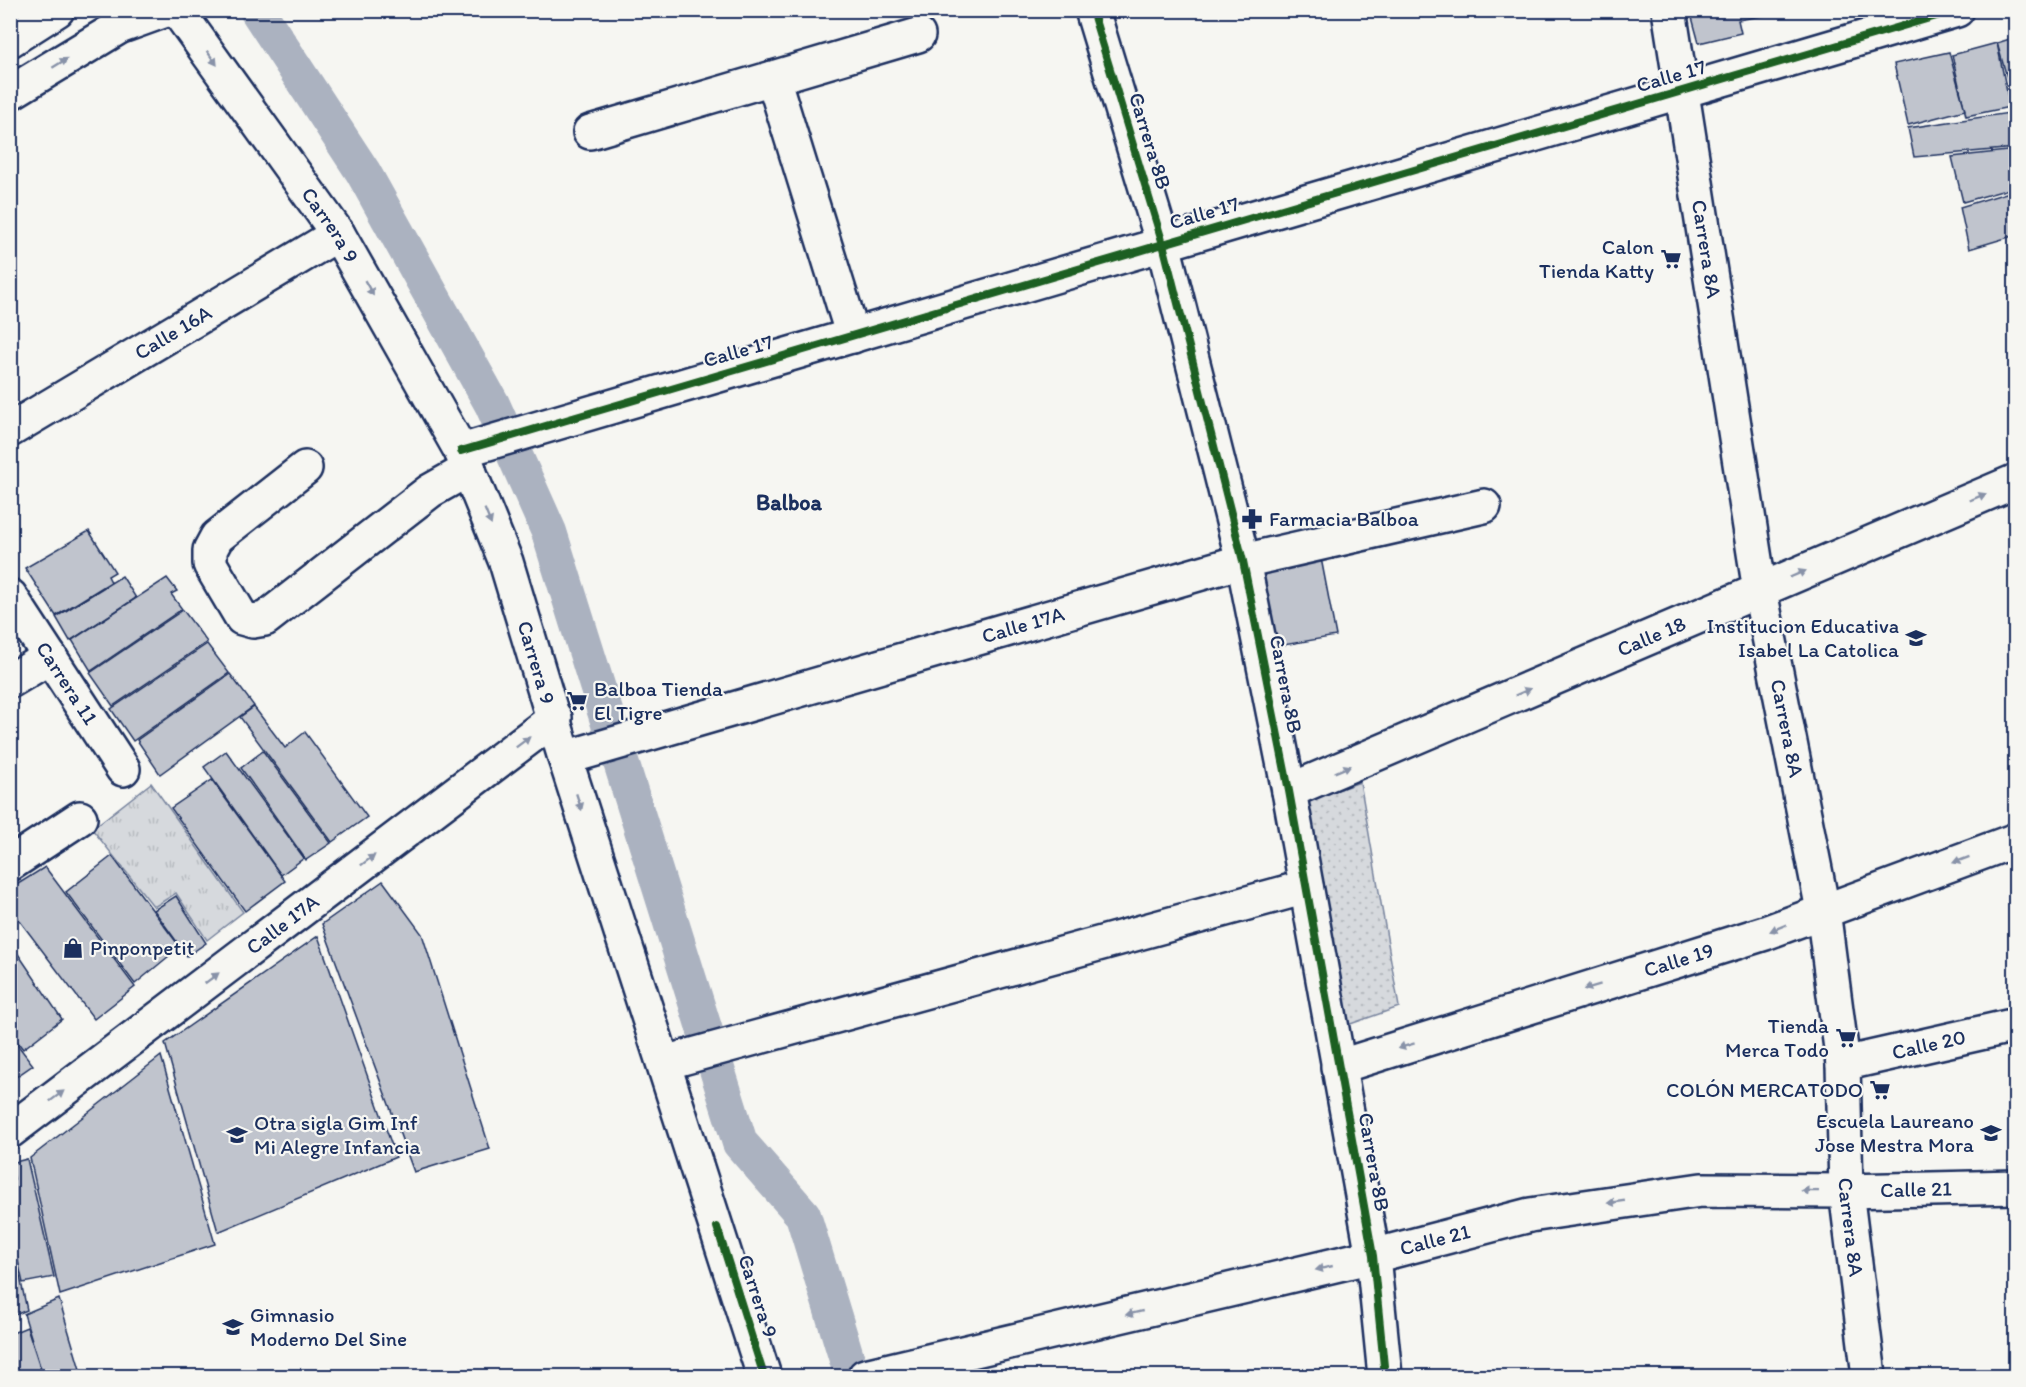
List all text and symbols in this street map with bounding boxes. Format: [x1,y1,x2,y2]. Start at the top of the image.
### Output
one-way arrow [205,51,217,66]
street label: Calle 17 [1633,54,1709,97]
one-way arrow [52,57,68,68]
street label: Carrera 8B [1124,90,1177,192]
street label: Carrera 9 [296,182,365,267]
street label: Calle 17 [1166,191,1242,234]
street label: Carrera 8A [1687,198,1727,301]
place label: Calon Tienda Katty [1539,234,1654,283]
supermarket icon: Calon Tienda Katty [1659,247,1683,271]
one-way arrow [363,280,374,296]
street label: Calle 16A [130,299,216,365]
street label: Calle 17 [700,329,776,372]
district label: Balboa [756,489,823,516]
one-way arrow [1969,493,1986,502]
place label: Farmacia Balboa [1269,506,1419,531]
pharmacy icon: Farmacia Balboa [1240,507,1264,531]
one-way arrow [483,508,493,526]
one-way arrow [1790,570,1807,579]
street label: Calle 17A [979,600,1068,648]
street label: Calle 18 [1613,610,1689,662]
place label: Institucion Educativa Isabel La Catolica [1707,613,1899,662]
street label: Carrera 9 [512,618,561,707]
school or university icon: Institucion Educativa Isabel La Catolica [1904,626,1928,650]
street label: Carrera 8B [1265,633,1308,735]
street label: Carrera 11 [31,637,104,729]
place label: Balboa Tienda El Tigre [594,676,723,725]
street label: Carrera 8A [1766,677,1810,780]
one-way arrow [1514,687,1532,697]
supermarket icon: Balboa Tienda El Tigre [565,689,589,713]
one-way arrow [515,736,531,748]
one-way arrow [1334,763,1352,773]
one-way arrow [575,793,584,811]
one-way arrow [360,854,375,866]
one-way arrow [1951,855,1969,865]
street label: Calle 17A [241,888,324,960]
one-way arrow [1769,924,1787,933]
place label: Pinponpetit [90,935,195,960]
shop icon: Pinponpetit [61,936,85,960]
street label: Calle 19 [1640,937,1716,982]
one-way arrow [205,972,220,984]
one-way arrow [1583,983,1601,992]
place label: Tienda Merca Todo [1725,1013,1829,1062]
street label: Calle 20 [1889,1024,1968,1065]
supermarket icon: Tienda Merca Todo [1834,1026,1858,1050]
one-way arrow [1397,1041,1415,1051]
place label: COLÓN MERCATODO [1666,1077,1863,1102]
supermarket icon: COLÓN MERCATODO [1868,1078,1892,1102]
one-way arrow [49,1089,65,1102]
place label: Escuela Laureano Jose Mestra Mora [1815,1108,1974,1157]
place label: Otra sigla Gim Inf Mi Alegre Infancia [254,1110,421,1159]
street label: Carrera 8B [1354,1111,1395,1213]
school or university icon: Escuela Laureano Jose Mestra Mora [1979,1121,2003,1145]
school or university icon: Otra sigla Gim Inf Mi Alegre Infancia [225,1123,249,1147]
street label: Calle 21 [1880,1176,1952,1202]
street label: Carrera 8A [1834,1177,1870,1279]
one-way arrow [1801,1186,1820,1196]
one-way arrow [1606,1198,1625,1207]
street label: Calle 21 [1397,1218,1473,1261]
street label: Carrera 9 [733,1251,784,1340]
one-way arrow [1314,1263,1333,1273]
place label: Gimnasio Moderno Del Sine [250,1302,407,1351]
one-way arrow [1124,1309,1143,1318]
school or university icon: Gimnasio Moderno Del Sine [221,1315,245,1339]

